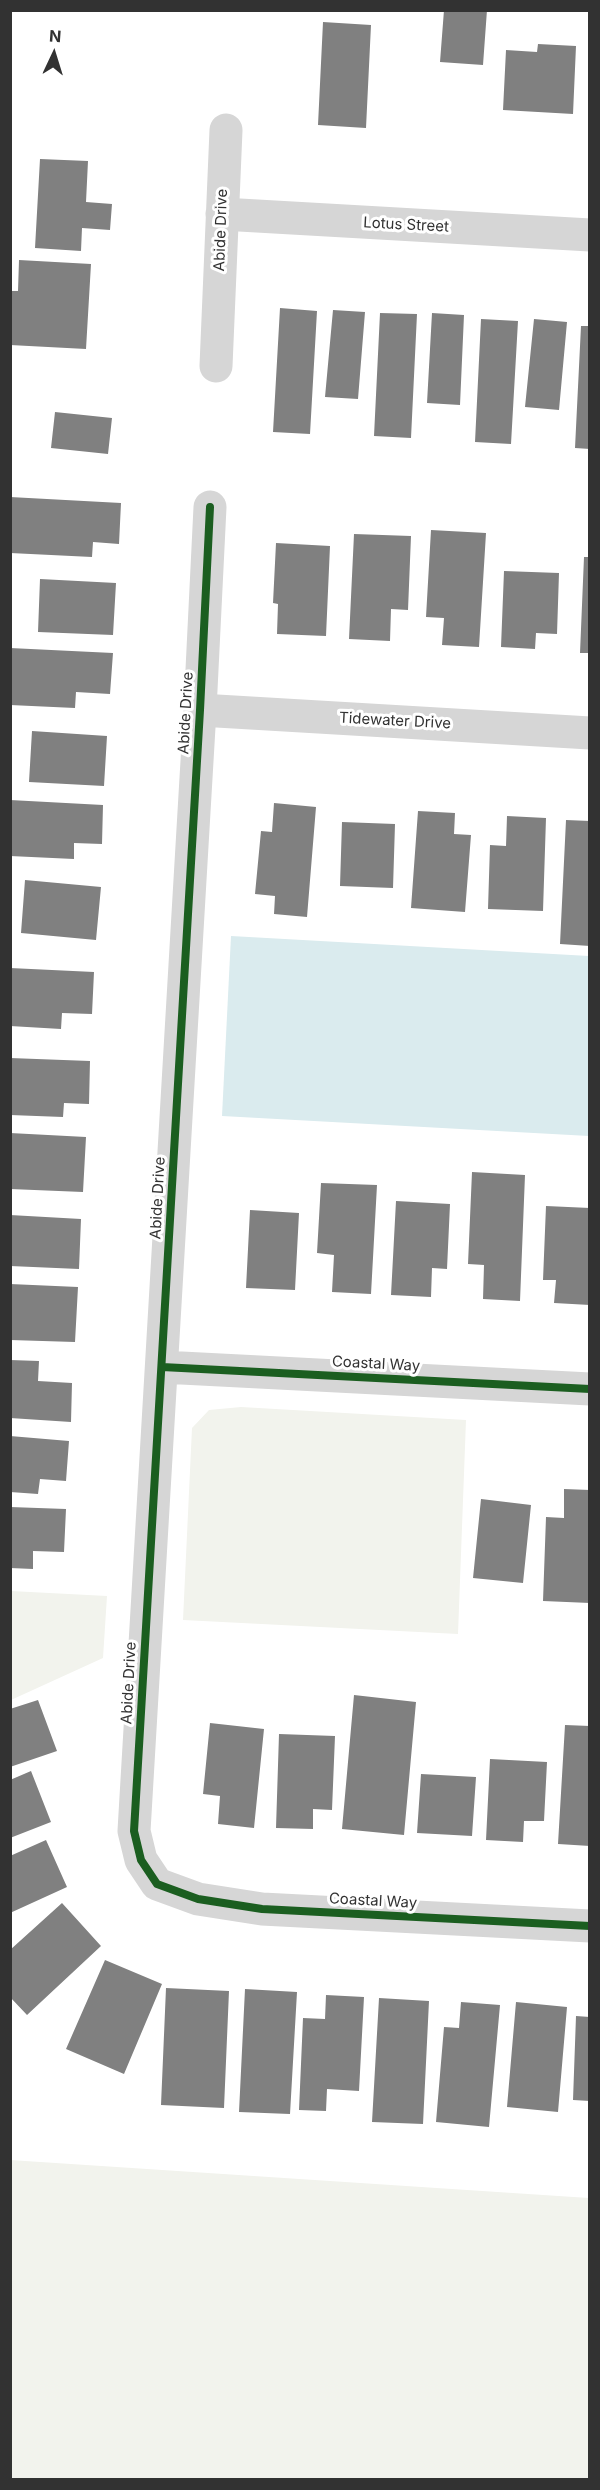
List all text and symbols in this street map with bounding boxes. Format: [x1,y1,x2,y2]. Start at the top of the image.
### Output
north arrow [24,24,84,84]
text: N [48,26,62,46]
street label: Abide Drive [211,188,231,272]
street label: Lotus Street [363,214,449,236]
street label: Abide Drive [175,671,197,755]
street label: Tidewater Drive [338,709,452,733]
street label: Abide Drive [147,1156,169,1240]
street label: Coastal Way [331,1353,421,1375]
street label: Abide Drive [118,1641,140,1725]
street label: Coastal Way [328,1890,418,1912]

